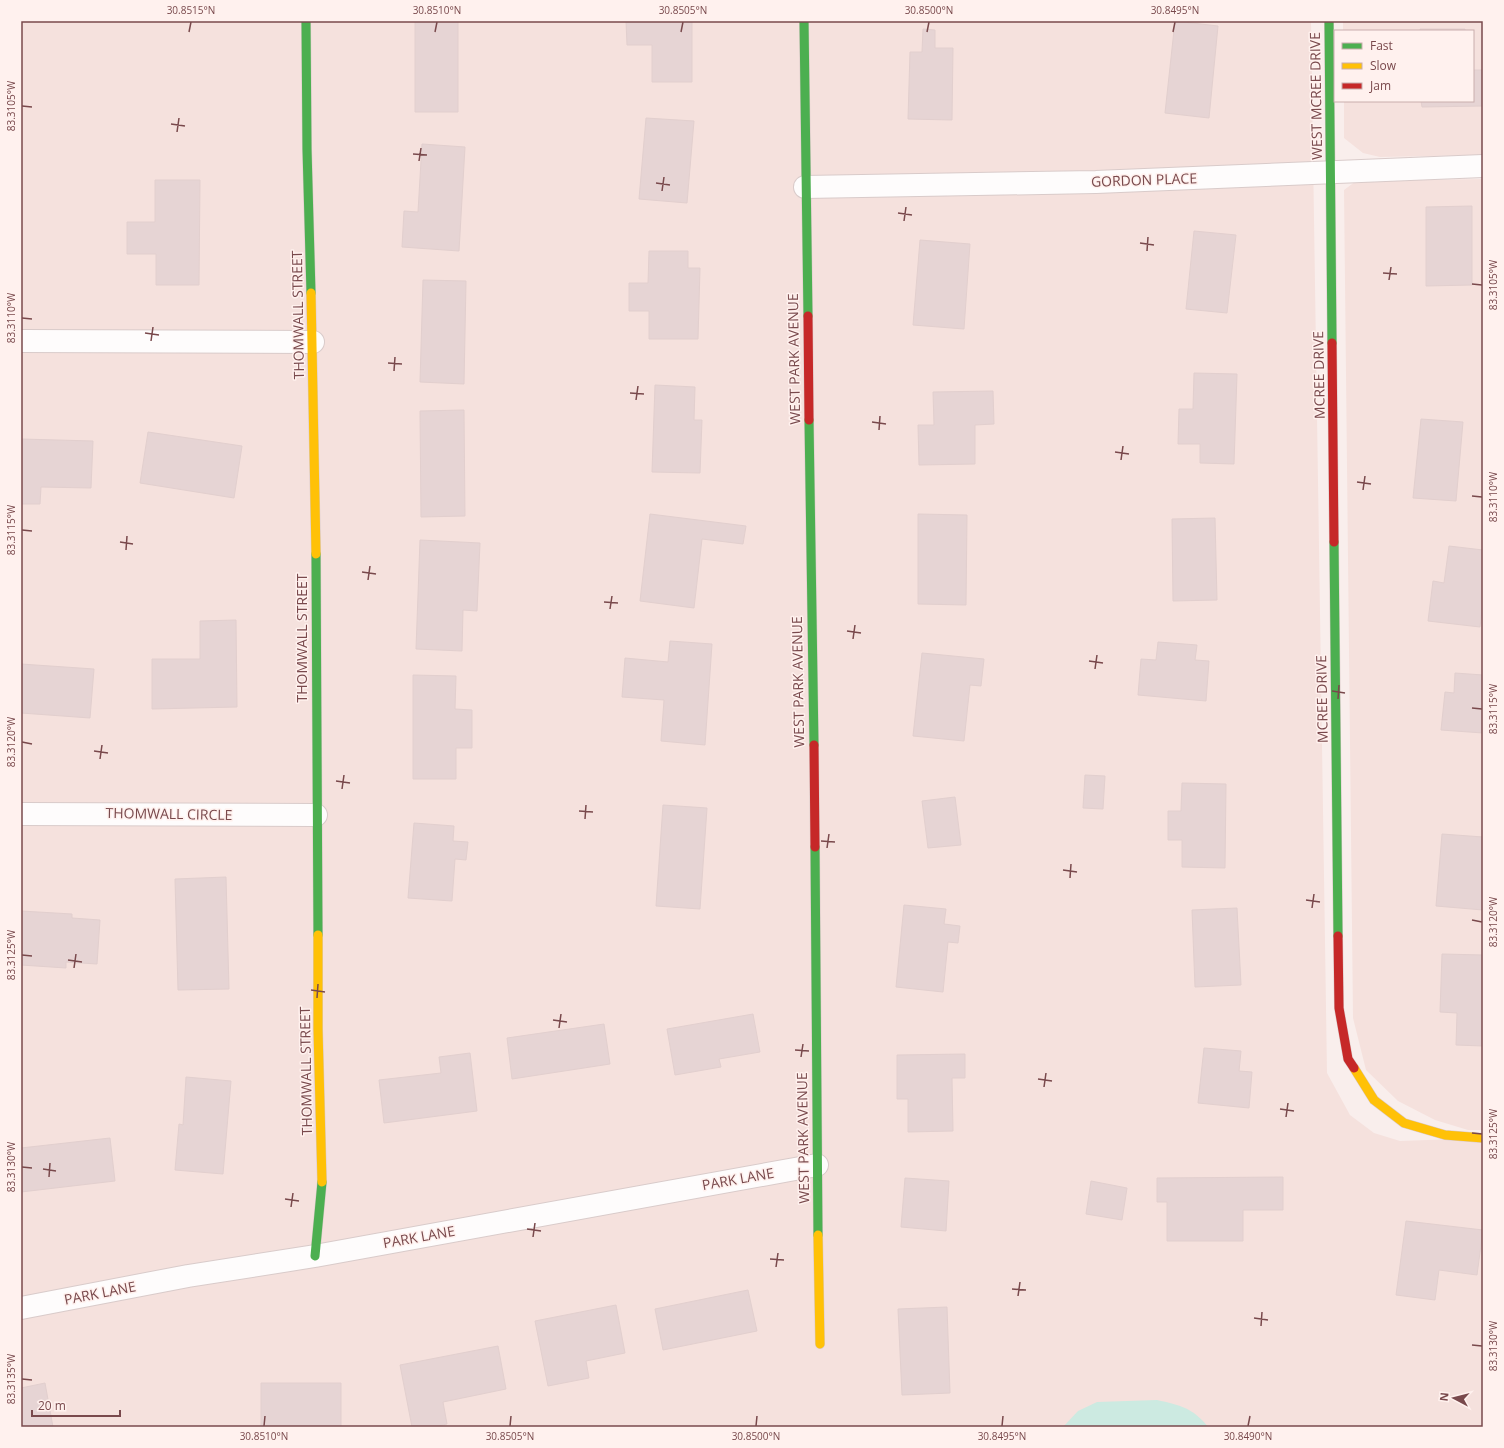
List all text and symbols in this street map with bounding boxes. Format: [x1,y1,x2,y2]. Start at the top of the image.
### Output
text: 30.8515°N [167,3,215,17]
text: 30.8510°N [413,3,461,17]
text: 30.8505°N [659,3,707,17]
text: 30.8500°N [905,3,953,17]
text: 30.8495°N [1151,3,1199,17]
legend [1334,30,1474,102]
street label: WEST MCREE DRIVE [1305,32,1326,160]
text: Fast [1370,37,1393,54]
text: Slow [1370,57,1397,74]
text: Jam [1369,77,1391,94]
text: 83.3105°W [4,80,18,131]
street label: GORDON PLACE [1091,168,1197,191]
street label: THOMWALL STREET [287,250,308,380]
text: 83.3105°W [1486,259,1500,310]
text: 83.3110°W [4,292,18,343]
street label: WEST PARK AVENUE [783,293,804,425]
street label: MCREE DRIVE [1308,331,1329,419]
text: 83.3110°W [1486,471,1500,522]
text: 83.3115°W [4,504,18,555]
street label: THOMWALL STREET [292,573,311,702]
street label: WEST PARK AVENUE [787,616,808,748]
street label: MCREE DRIVE [1311,655,1332,743]
text: 83.3115°W [1486,683,1500,734]
text: 83.3120°W [4,716,18,767]
street label: THOMWALL CIRCLE [105,803,233,824]
text: 83.3120°W [1486,896,1500,947]
text: 83.3125°W [4,929,18,980]
street label: THOMWALL STREET [295,1006,316,1136]
street label: WEST PARK AVENUE [792,1072,813,1204]
text: 83.3125°W [1486,1108,1500,1159]
text: 83.3130°W [4,1141,18,1192]
street label: PARK LANE [701,1163,775,1194]
street label: PARK LANE [382,1221,456,1252]
street label: PARK LANE [62,1276,137,1309]
text: 83.3130°W [1486,1320,1500,1371]
text: 83.3135°W [4,1353,18,1404]
north arrow [1434,1378,1474,1418]
text: N [1436,1391,1452,1402]
scale bar [32,1392,120,1418]
text: 20 m [38,1397,66,1414]
text: 30.8510°N [240,1429,288,1443]
text: 30.8505°N [486,1429,534,1443]
text: 30.8500°N [732,1429,780,1443]
text: 30.8495°N [978,1429,1026,1443]
text: 30.8490°N [1224,1429,1272,1443]

